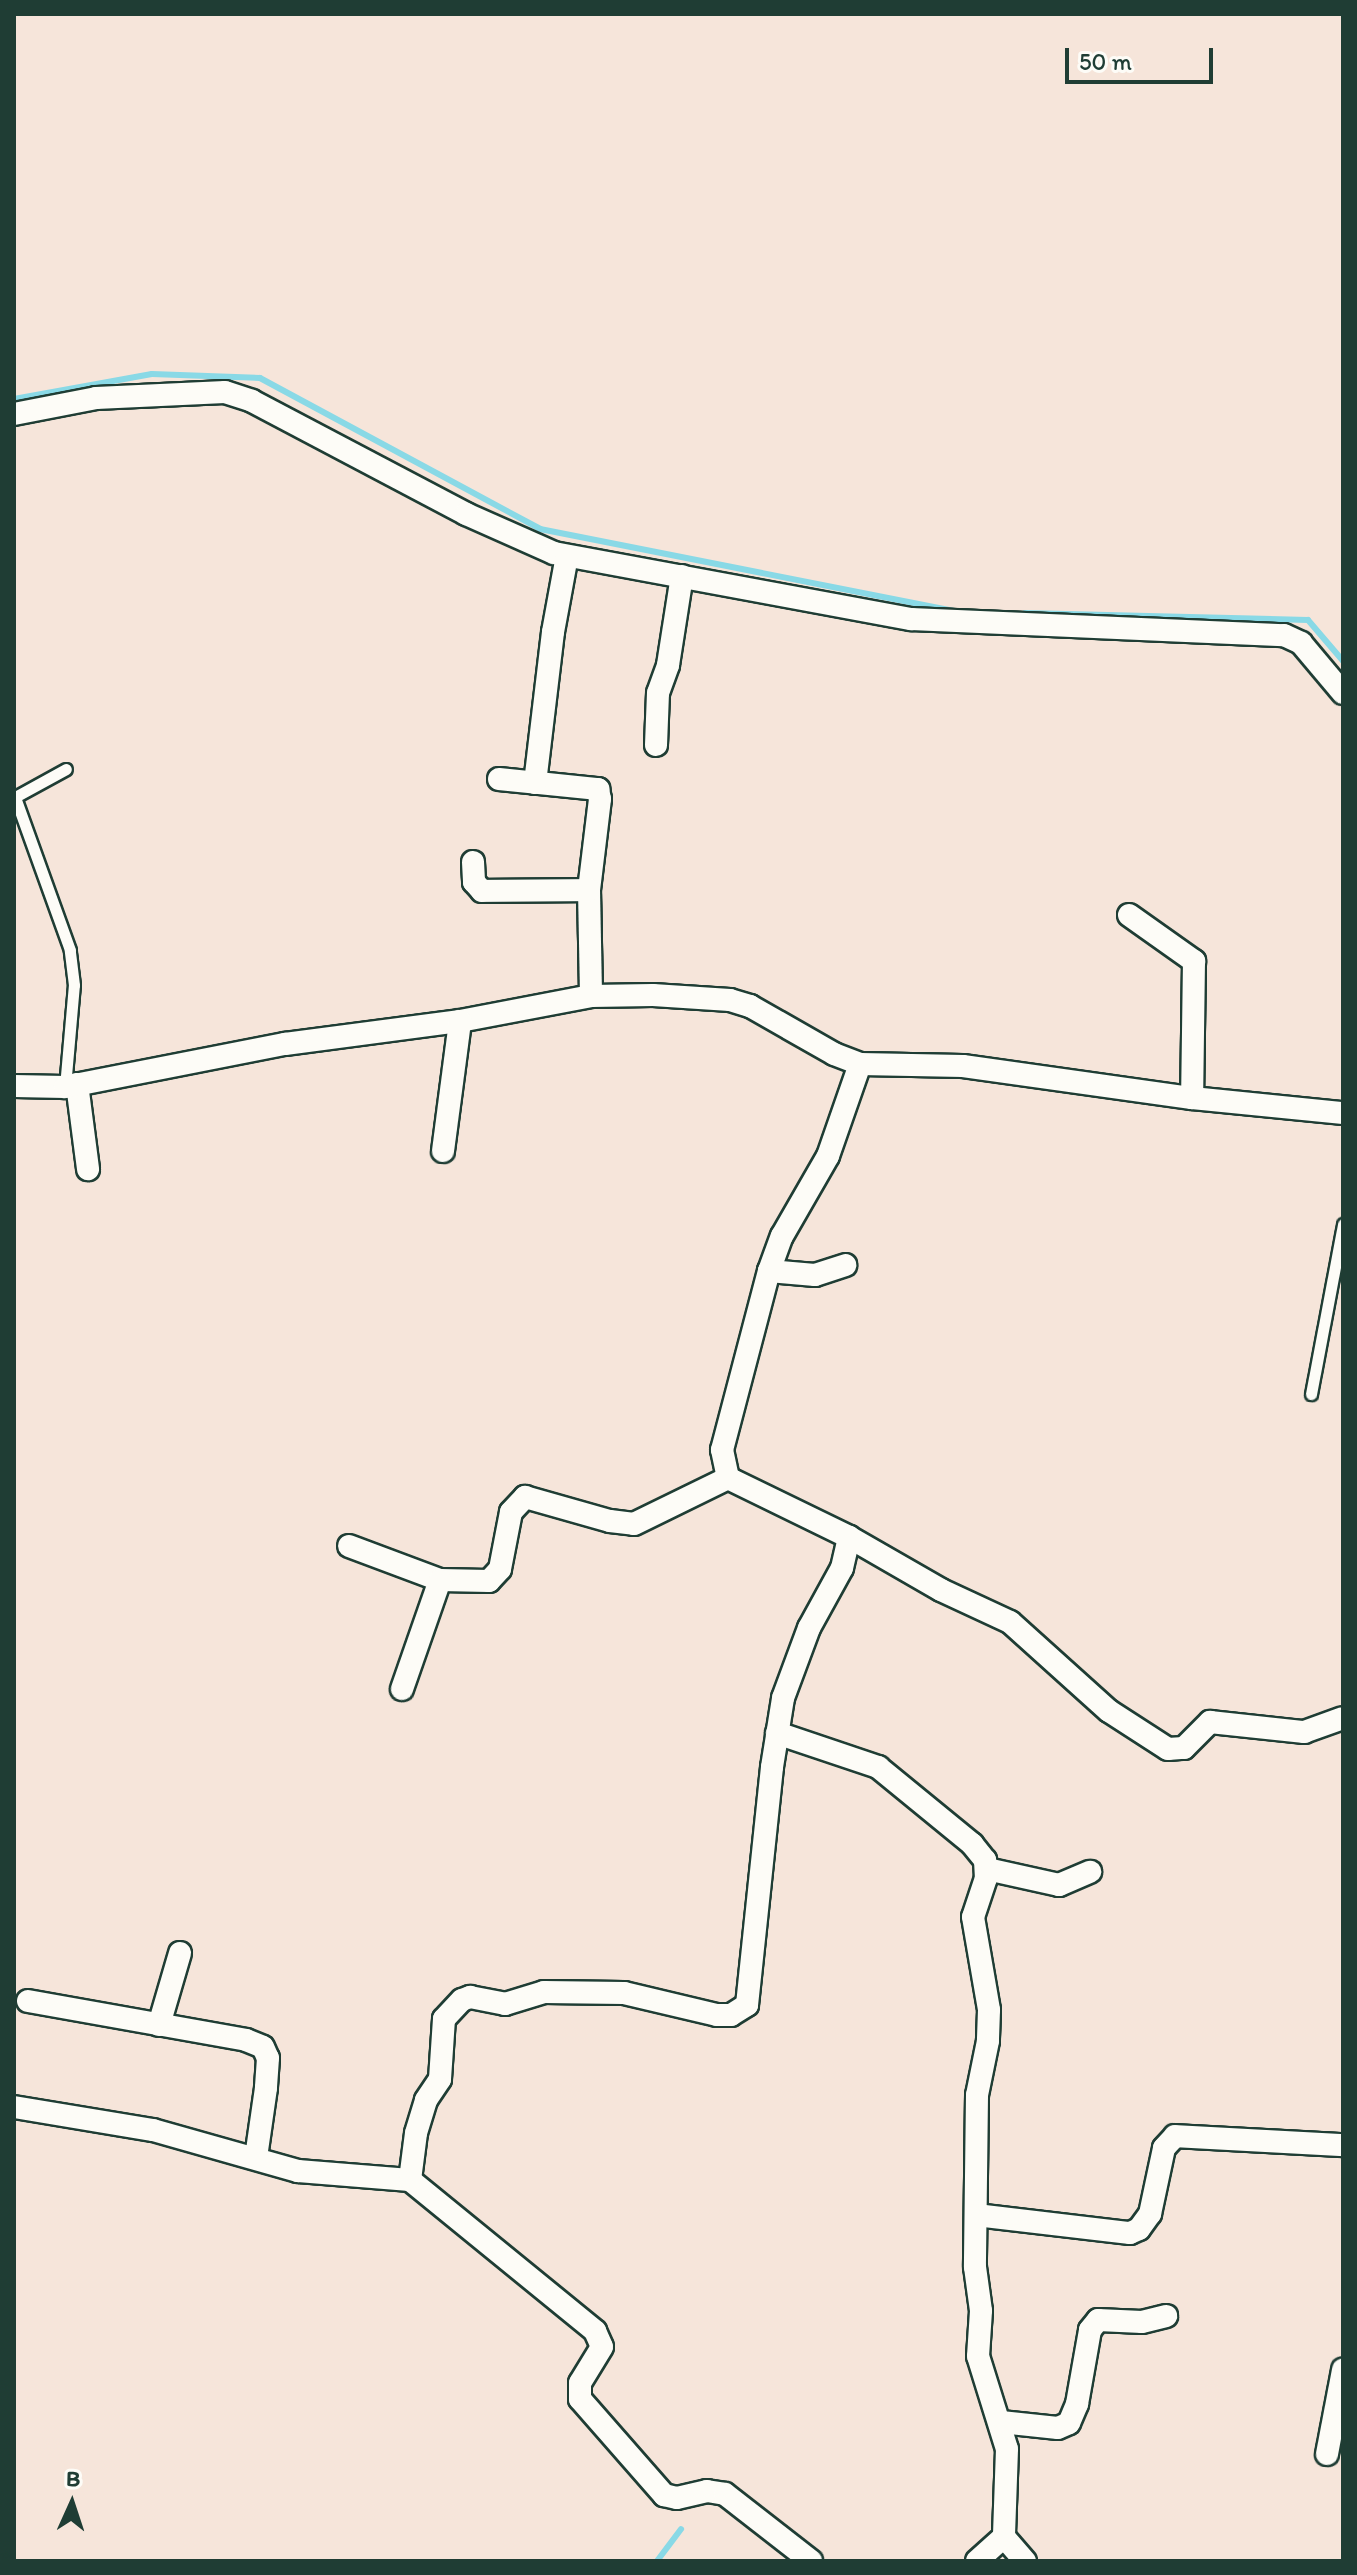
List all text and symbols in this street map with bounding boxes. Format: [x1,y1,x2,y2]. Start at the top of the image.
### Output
scale bar [1069,32,1217,82]
text: 50 m [1079,47,1132,76]
north arrow [32,2463,112,2543]
text: B [65,2465,81,2492]

